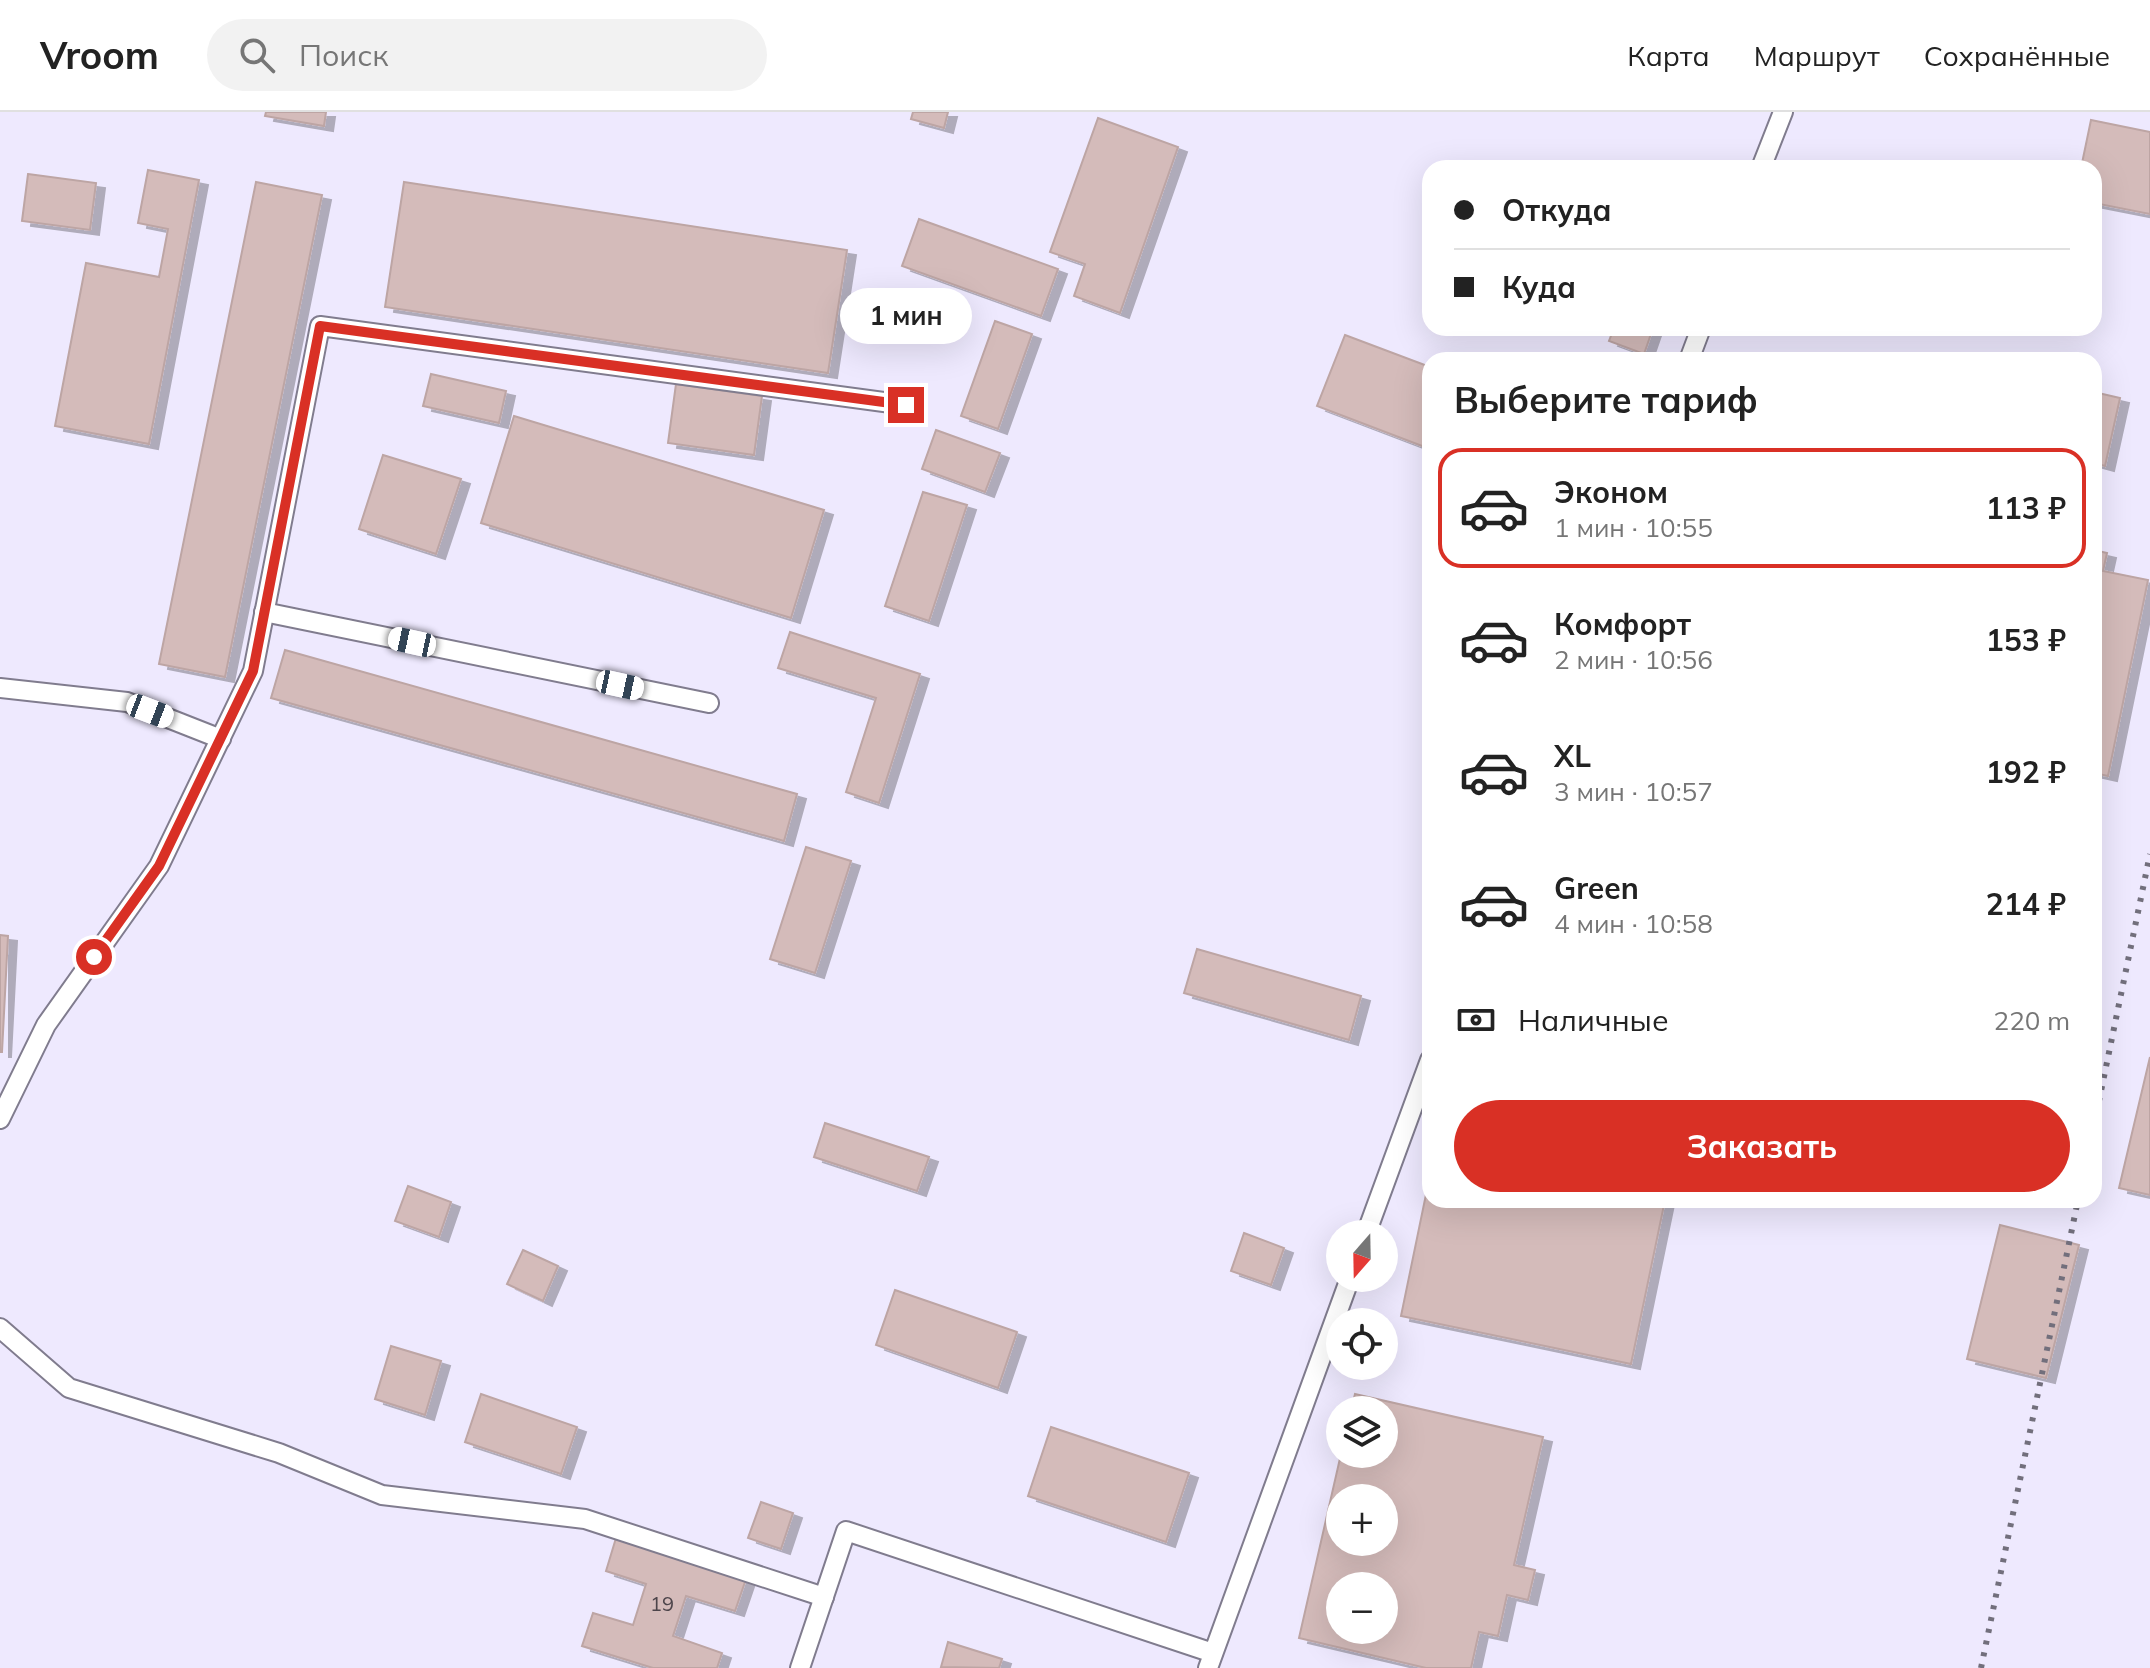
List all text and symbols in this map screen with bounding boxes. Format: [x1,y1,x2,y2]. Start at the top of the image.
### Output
search box [207,19,767,91]
text: Vroom [40,31,159,79]
icon: search [235,33,279,77]
text: Поиск [299,36,389,74]
text: Карта [1627,38,1710,73]
text: Маршрут [1754,38,1880,73]
text: Сохранённые [1924,38,2110,73]
text: Откуда [1502,191,1612,229]
text: Куда [1502,268,1576,306]
callout: 1 мин [840,289,972,345]
text: 1 мин [870,299,942,332]
text: Выберите тариф [1454,377,1758,422]
route end [888,387,924,423]
icon: car [1458,472,1530,544]
text: Эконом [1554,473,1668,511]
text: 113 ₽ [1986,489,2066,527]
text: 1 мин · 10:55 [1554,511,1713,544]
icon: car [1458,604,1530,676]
text: Комфорт [1554,605,1691,643]
text: 153 ₽ [1986,621,2066,659]
car [386,625,438,659]
text: 2 мин · 10:56 [1554,643,1713,676]
car [594,668,646,702]
car [123,691,177,731]
icon: car [1458,736,1530,808]
text: XL [1554,737,1591,775]
text: 192 ₽ [1986,753,2066,791]
text: 3 мин · 10:57 [1554,775,1713,808]
icon: car [1458,868,1530,940]
text: Green [1554,869,1639,907]
text: 214 ₽ [1986,885,2066,923]
text: 4 мин · 10:58 [1554,907,1713,940]
route start [76,939,112,975]
icon: cash [1454,998,1498,1042]
text: Наличные [1518,1001,1669,1039]
text: 220 m [1994,1004,2070,1037]
button: Заказать [1454,1100,2070,1192]
north arrow [1326,1220,1398,1292]
map controls [1326,1220,1398,1644]
button: locate [1326,1308,1398,1380]
button: layers [1326,1396,1398,1468]
button: + [1326,1484,1398,1556]
button: − [1326,1572,1398,1644]
house number: 19 [650,1591,674,1616]

